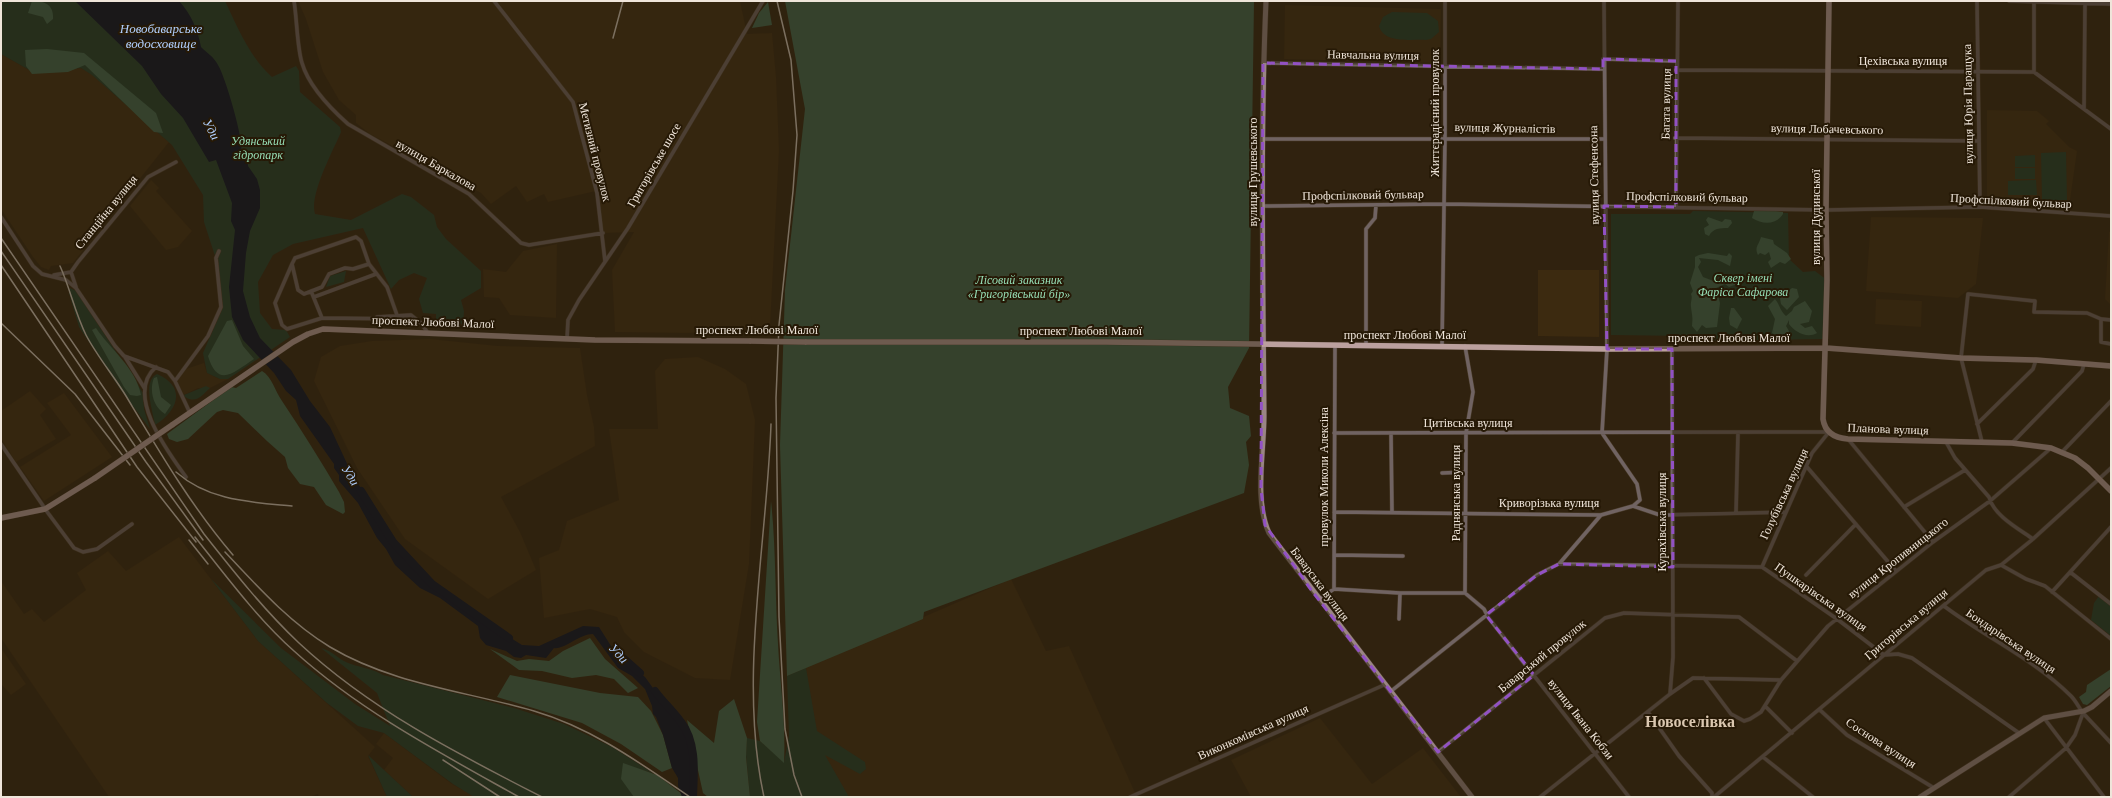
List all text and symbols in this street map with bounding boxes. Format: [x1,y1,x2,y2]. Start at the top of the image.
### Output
water label: Новобаварське водосховище [119,21,202,51]
street label: вулиця Юрія Паращука [1960,43,1976,164]
street label: Навчальна вулиця [1327,47,1420,63]
street label: Життєрадісний провулок [1428,49,1442,177]
street label: Цехівська вулиця [1859,54,1948,68]
street label: Багата вулиця [1658,68,1674,140]
street label: Метизний провулок [576,101,614,203]
water label: Уди [200,116,223,143]
street label: вулиця Грушевського [1246,118,1260,226]
street label: Григорівське шосе [624,120,684,210]
street label: вулиця Журналістів [1454,120,1556,136]
street label: вулиця Лобачевського [1771,121,1883,137]
street label: вулиця Стефенсона [1586,125,1602,225]
park label: Удянський гідропарк [231,134,285,162]
street label: вулиця Баркалова [393,136,479,194]
street label: вулиця Дудинської [1809,168,1823,265]
street label: Станційна вулиця [72,172,140,252]
street label: Профспілковий бульвар [1302,187,1424,203]
street label: Профспілковий бульвар [1626,189,1748,205]
street label: Профспілковий бульвар [1950,191,2072,211]
park label: Сквер імені Фаріса Сафарова [1698,271,1788,299]
park label: Лісовий заказник «Григорівський бір» [968,273,1070,301]
street label: проспект Любові Малої [372,313,495,331]
street label: проспект Любові Малої [696,323,819,337]
street label: проспект Любові Малої [1020,324,1143,338]
street label: проспект Любові Малої [1344,328,1467,342]
street label: проспект Любові Малої [1668,331,1791,345]
street label: провулок Миколи Алексіна [1317,407,1331,547]
street label: Цитівська вулиця [1423,416,1513,430]
street label: Планова вулиця [1847,421,1929,437]
street label: Раднянська вулиця [1449,444,1463,541]
street label: Голубівська вулиця [1757,446,1811,542]
water label: Уди [338,462,363,489]
street label: Курахівська вулиця [1655,472,1669,572]
street label: Криворізька вулиця [1499,496,1600,510]
street label: вулиця Кропивницького [1845,515,1951,601]
street label: Баварська вулиця [1288,544,1353,624]
street label: Пушкарівська вулиця [1772,560,1870,634]
street label: Григорівська вулиця [1862,585,1951,663]
street label: Бондарівська вулиця [1963,606,2059,677]
street label: Баварський провулок [1495,616,1589,696]
water label: Уди [606,640,632,667]
street label: вулиця Івана Кобзи [1545,676,1617,763]
street label: Виконкомівська вулиця [1196,701,1311,763]
district label: Новоселівка [1645,713,1735,730]
street label: Соснова вулиця [1843,715,1919,771]

